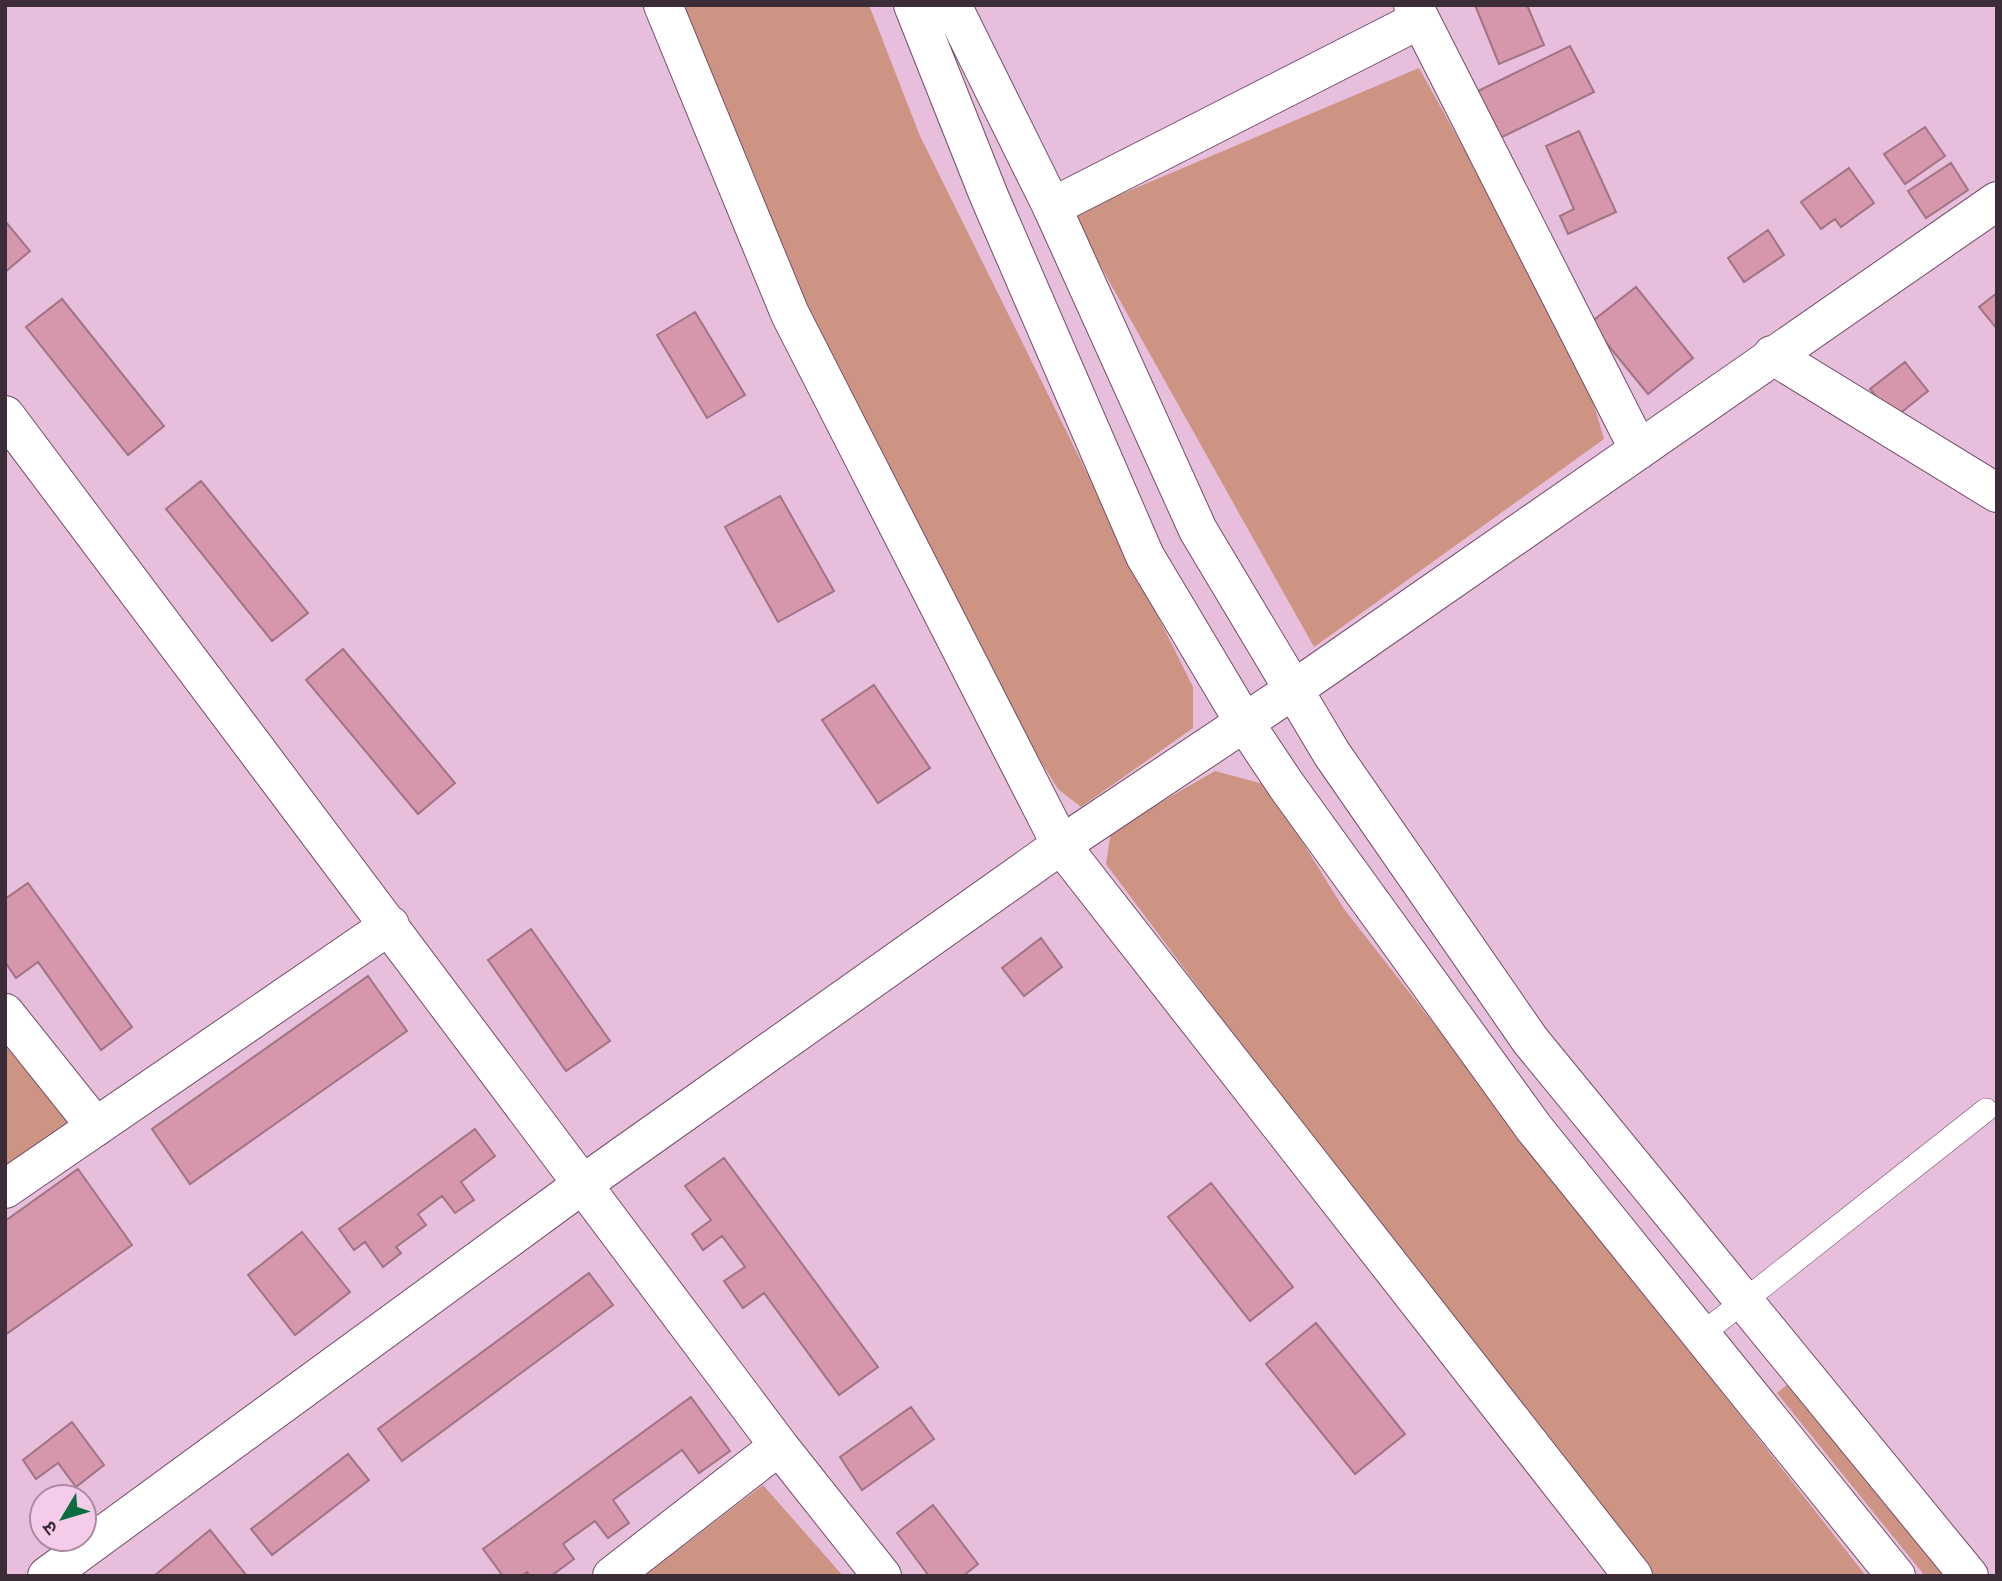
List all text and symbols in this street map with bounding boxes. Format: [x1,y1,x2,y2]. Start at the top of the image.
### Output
north arrow [28,1483,98,1553]
text: उ [36,1517,62,1540]

